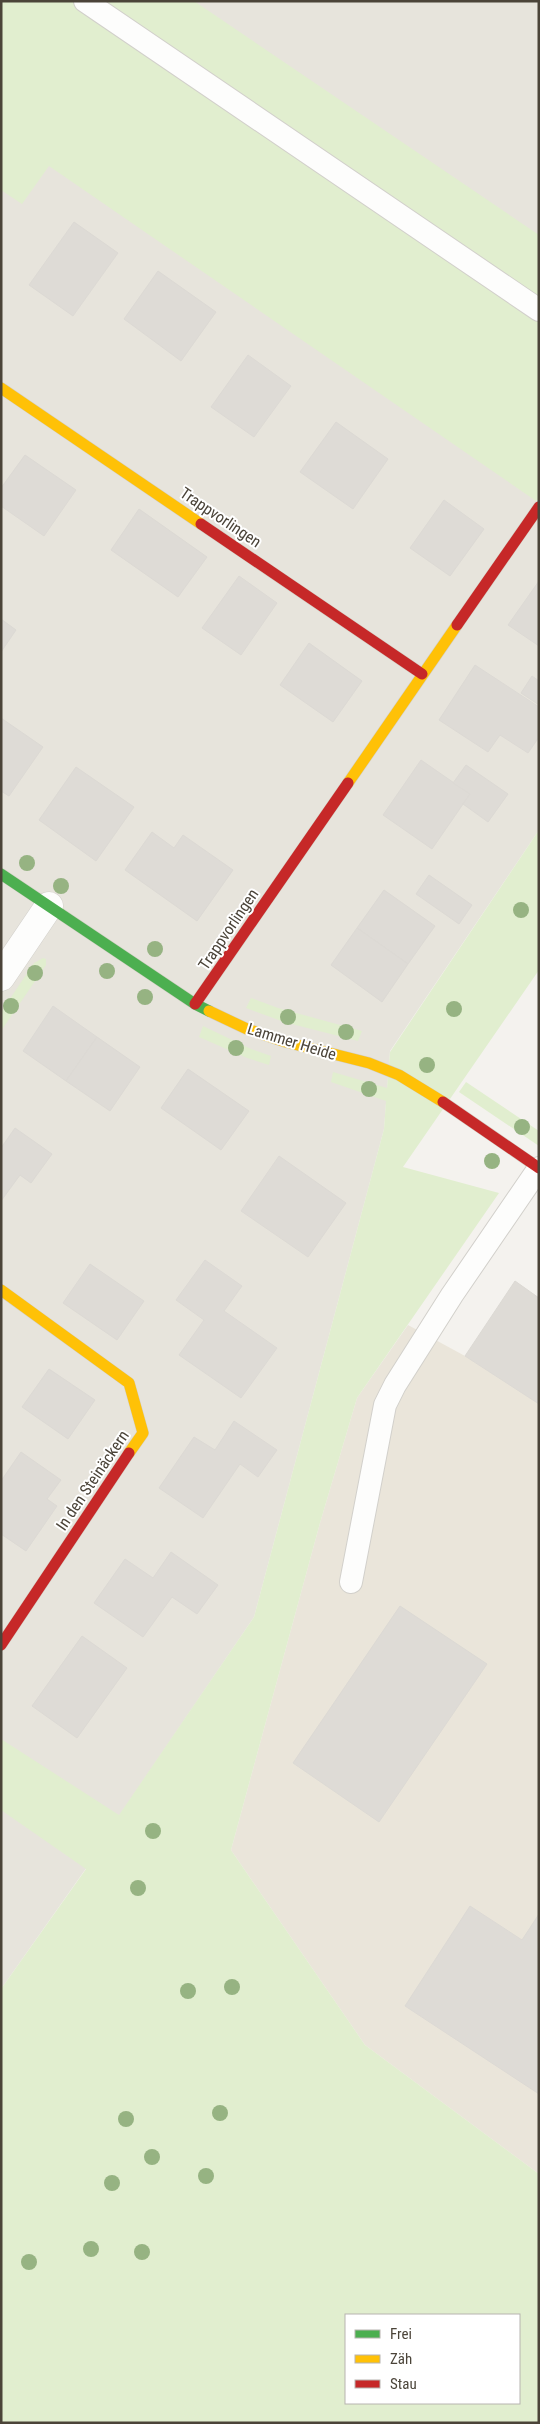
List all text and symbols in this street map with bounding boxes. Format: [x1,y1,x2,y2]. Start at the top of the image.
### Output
street label: Trappvorlingen [177,483,265,551]
street label: Trappvorlingen [194,885,262,973]
street label: Lammer Heide [245,1019,339,1064]
street label: In den Steinäckern [52,1427,133,1534]
legend [345,2314,520,2404]
text: Frei [390,2325,412,2343]
text: Zäh [390,2350,412,2368]
text: Stau [390,2375,417,2393]

